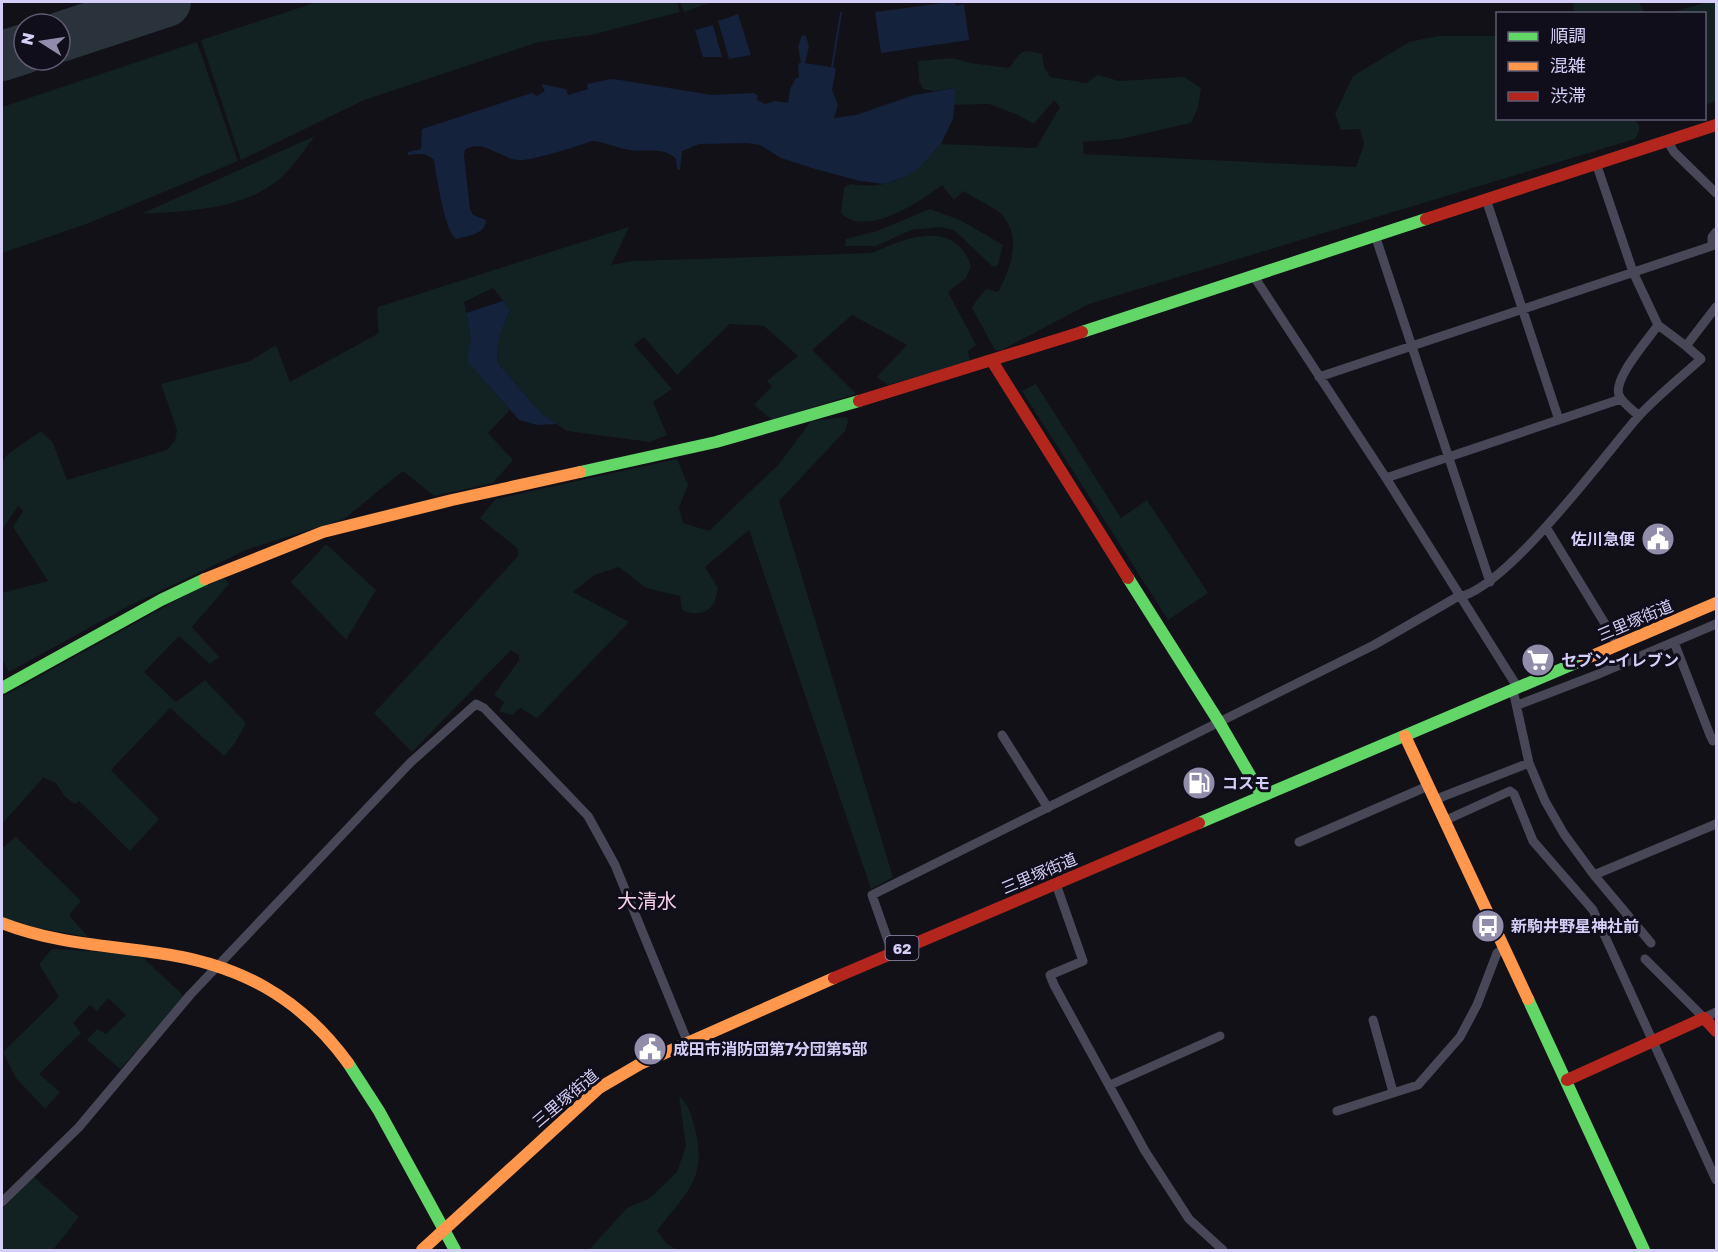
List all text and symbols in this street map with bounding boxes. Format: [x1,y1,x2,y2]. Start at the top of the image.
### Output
north arrow [12,12,72,72]
legend [1496,12,1706,120]
text: 順調 [1550,24,1586,46]
text: N [16,31,38,47]
text: 混雑 [1550,54,1586,76]
text: 渋滞 [1550,84,1586,106]
public building icon: 佐川急便 [1640,521,1676,557]
place label: 佐川急便 [1570,529,1635,549]
street label: 三里塚街道 [1594,595,1676,645]
supermarket icon: セブン-イレブン [1520,642,1556,678]
place label: セブン-イレブン [1561,650,1679,670]
fuel station icon: コスモ [1181,765,1217,801]
place label: コスモ [1222,773,1270,793]
street label: 三里塚街道 [998,848,1080,898]
district label: 大清水 [617,888,677,912]
bus stop icon: 新駒井野星神社前 [1470,908,1506,944]
place label: 新駒井野星神社前 [1511,916,1639,936]
road number: 62 [886,936,918,960]
public building icon: 成田市消防団第7分団第5部 [632,1031,668,1067]
place label: 成田市消防団第7分団第5部 [673,1039,867,1059]
street label: 三里塚街道 [528,1065,602,1131]

